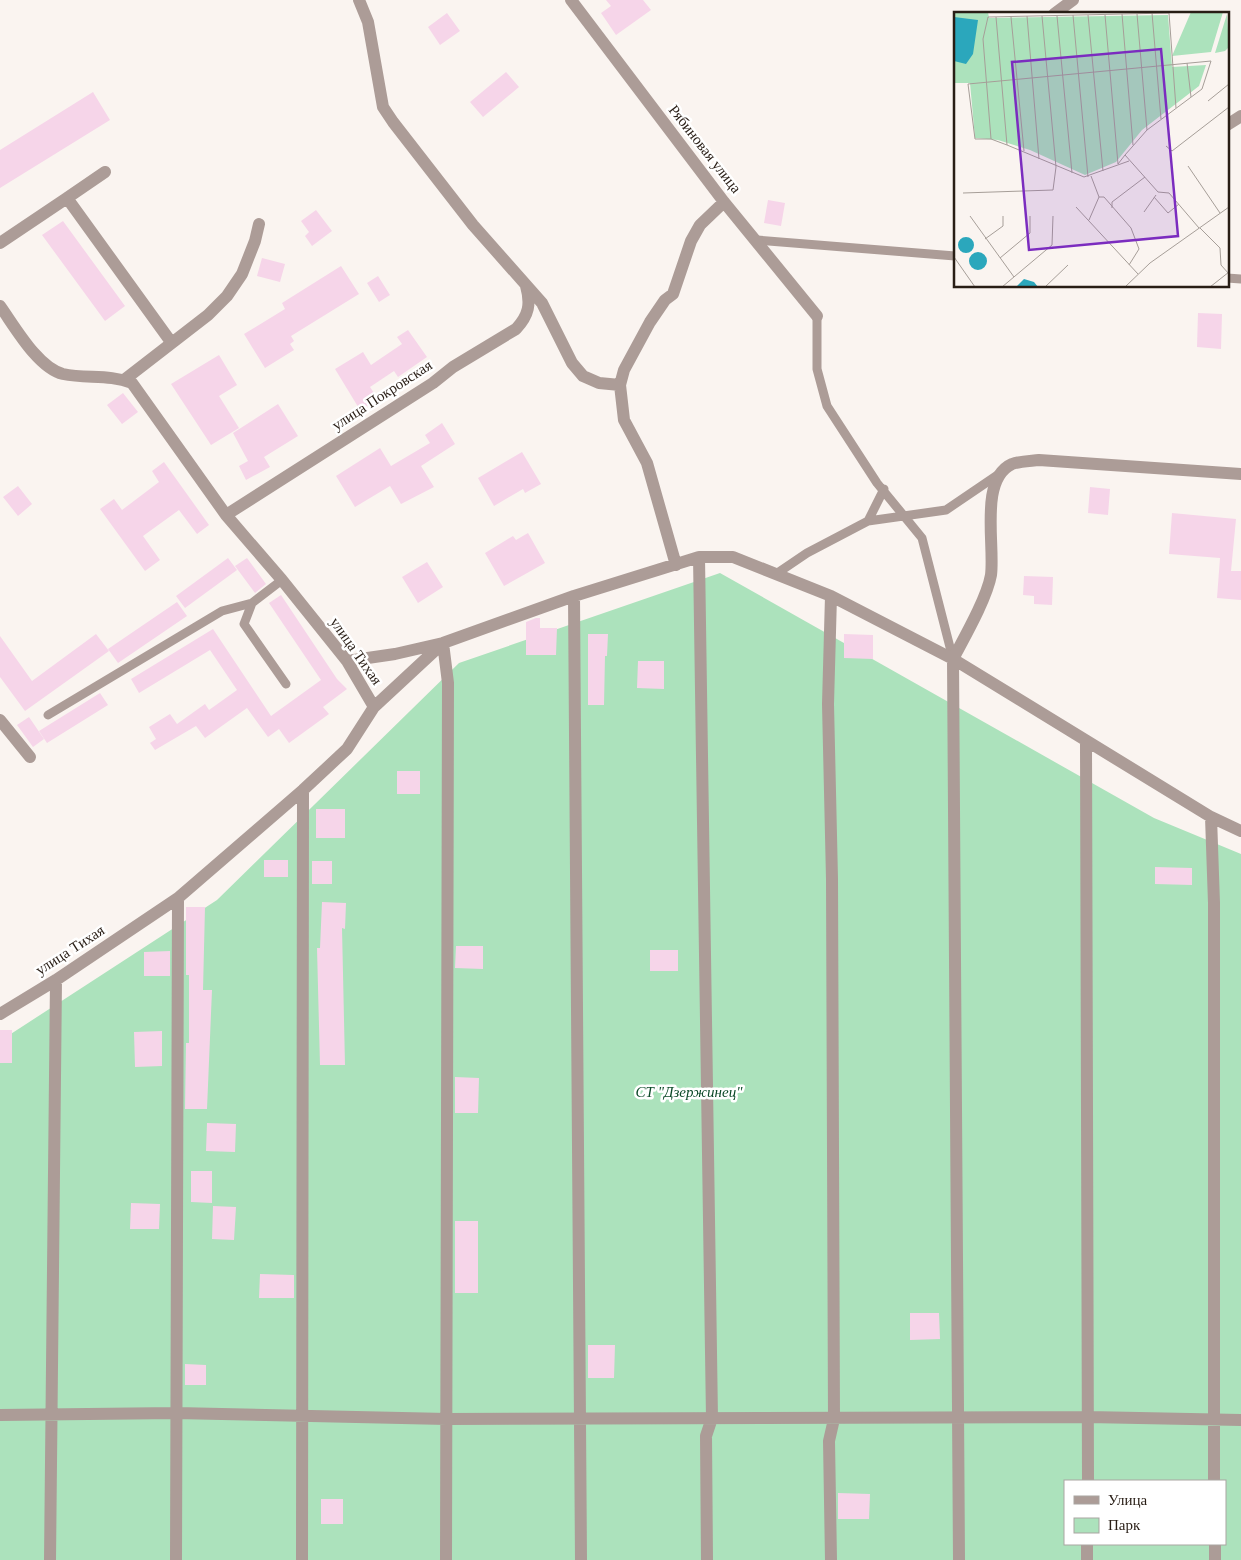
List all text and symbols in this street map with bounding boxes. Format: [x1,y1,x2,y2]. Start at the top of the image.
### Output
inset map [954,12,1228,288]
street label: Рябиновая улица [666,102,744,196]
street label: улица Покровская [329,357,435,433]
street label: улица Тихая [327,614,385,688]
street label: улица Тихая [33,922,107,978]
park label: СТ "Дзержинец" [636,1084,743,1100]
legend [1064,1480,1226,1545]
text: Улица [1108,1492,1147,1508]
text: Парк [1108,1517,1141,1533]

